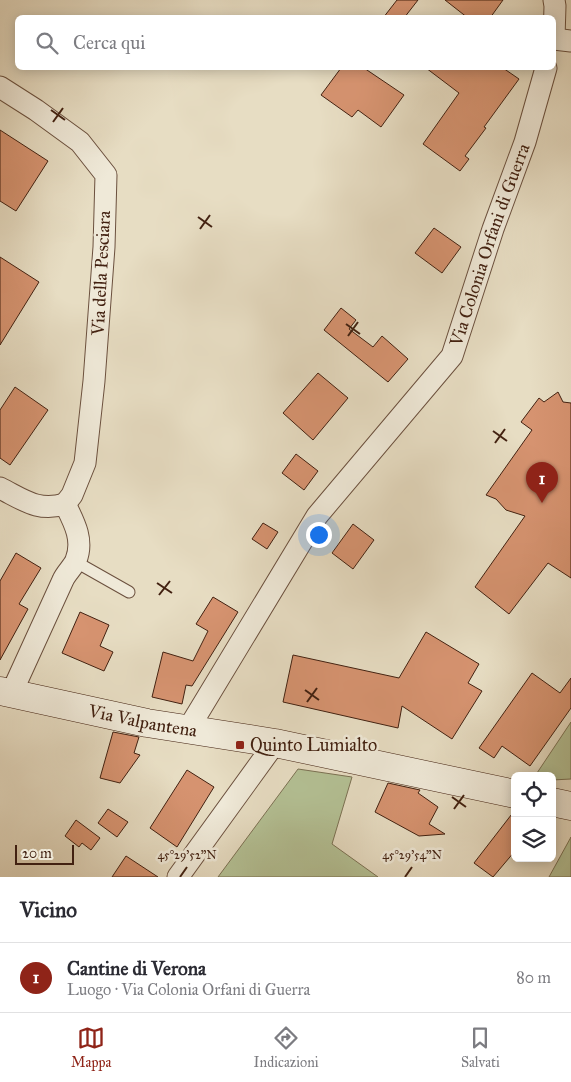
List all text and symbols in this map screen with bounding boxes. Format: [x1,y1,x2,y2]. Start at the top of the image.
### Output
search box [15,15,556,70]
icon: search [33,29,61,57]
text: Cerca qui [73,31,145,54]
street label: Via Colonia Orfani di Guerra [445,140,535,350]
street label: Via della Pesciara [87,210,115,337]
pin: 1 [526,462,558,503]
your location [306,522,332,548]
street label: Via Valpantena [86,699,199,742]
place label: Quinto Lumialto [250,734,377,756]
marker: Quinto Lumialto [234,739,246,751]
map controls [511,772,556,862]
button: locate [511,772,556,817]
button: layers [511,817,556,862]
scale bar [15,842,74,865]
text: 20 m [22,845,52,862]
text: 45°29'52"N [157,848,217,862]
text: 45°29'54"N [382,848,442,862]
text: Vicino [20,897,77,923]
text: Cantine di Verona [67,957,206,980]
text: 1 [33,968,39,987]
text: 80 m [516,968,551,987]
text: Luogo · Via Colonia Orfani di Guerra [67,980,310,999]
tab: Mappa [71,1024,111,1071]
tab: Indicazioni [254,1024,319,1071]
tab: Salvati [461,1024,500,1071]

